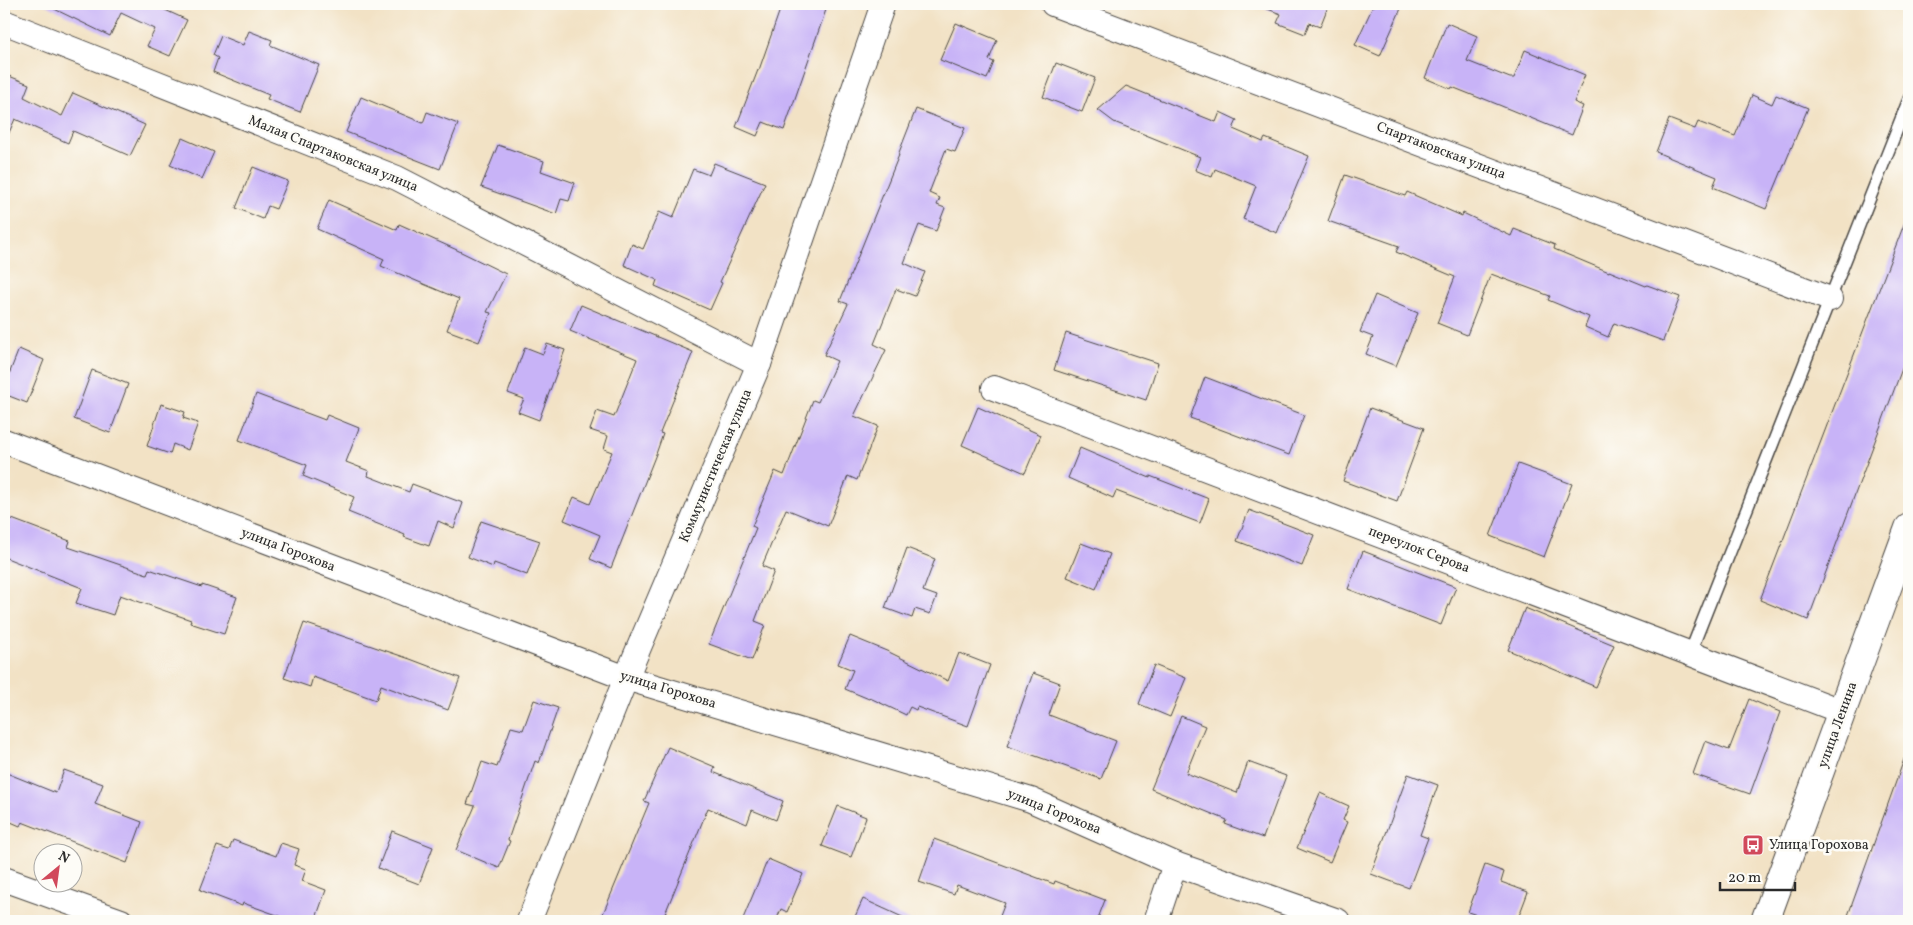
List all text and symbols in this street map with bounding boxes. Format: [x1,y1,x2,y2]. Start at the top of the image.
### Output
street label: Малая Спартаковская улица [245,111,421,197]
street label: Спартаковская улица [1374,118,1508,184]
street label: Коммунистическая улица [675,386,757,546]
street label: переулок Серова [1366,522,1472,578]
street label: улица Горохова [238,523,338,577]
street label: улица Горохова [617,666,719,714]
street label: улица Ленина [1814,679,1862,771]
street label: улица Горохова [1004,784,1104,840]
bus stop icon: Улица Горохова [1741,833,1765,857]
place label: Улица Горохова [1769,836,1869,855]
north arrow [32,842,82,892]
text: N [55,847,73,869]
scale bar [1720,860,1796,892]
text: 20 m [1728,868,1761,889]

